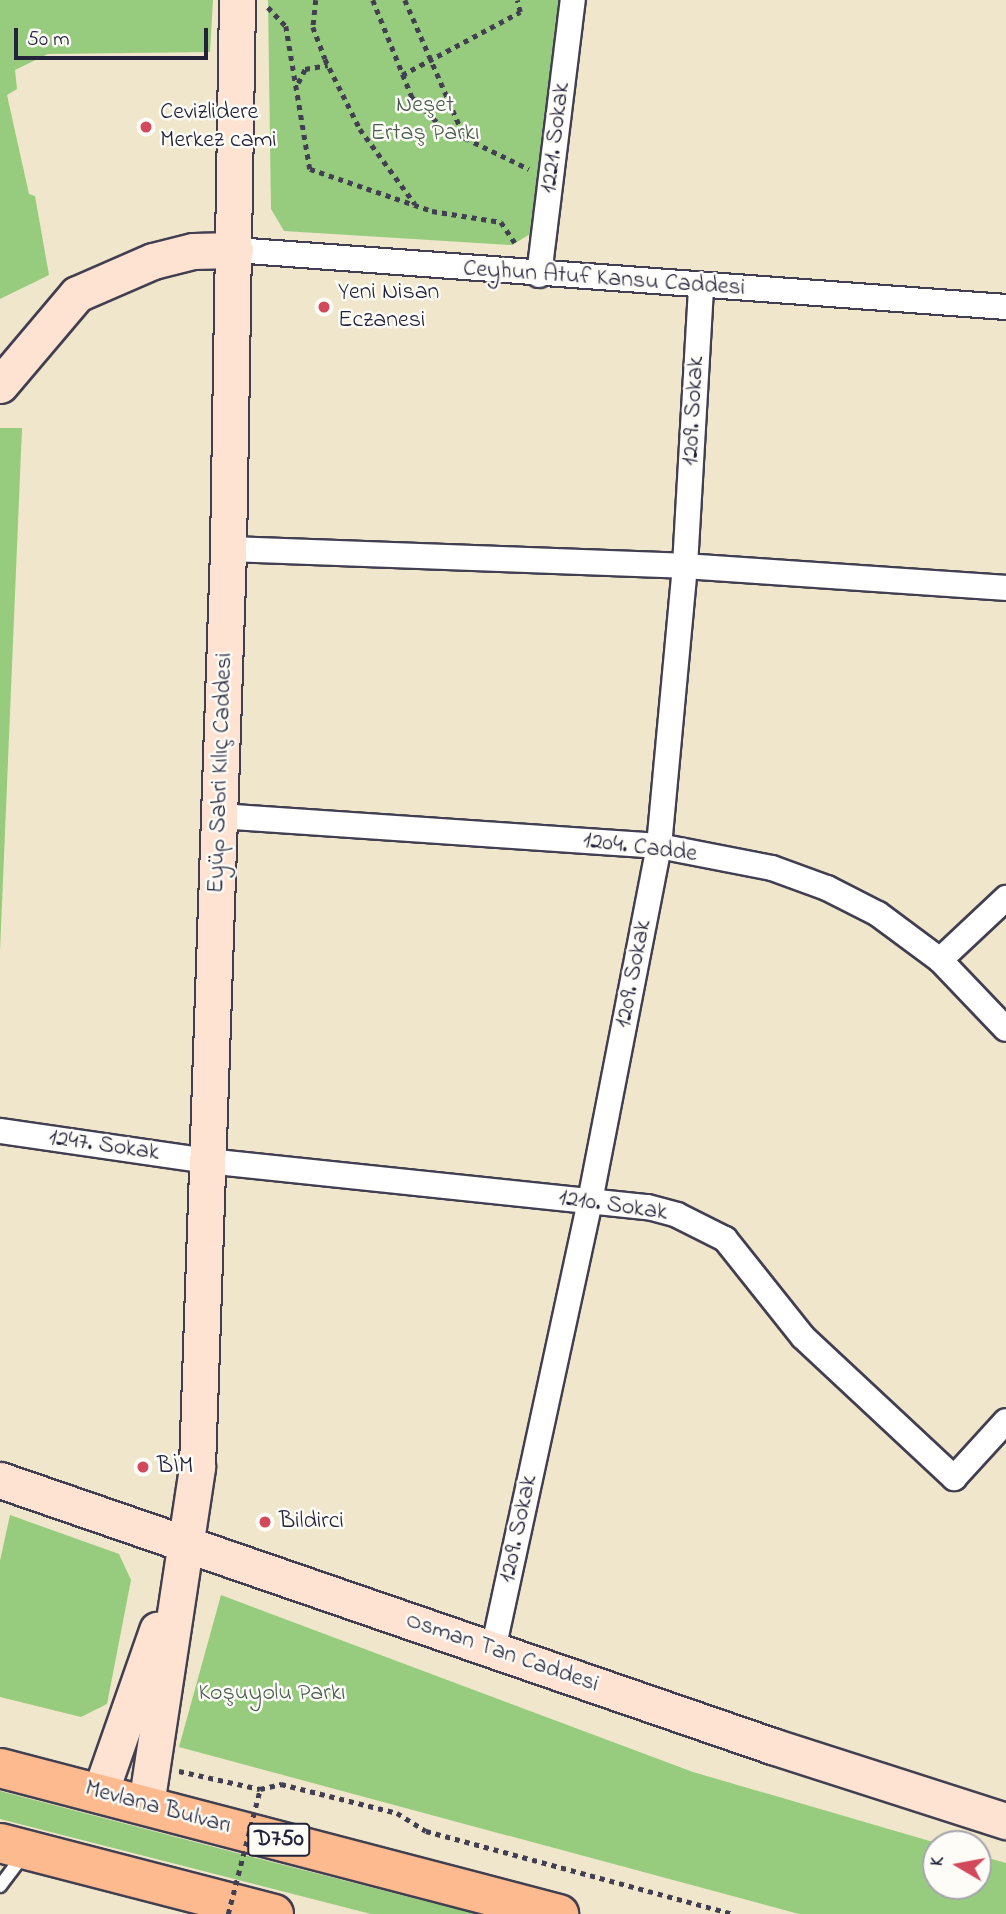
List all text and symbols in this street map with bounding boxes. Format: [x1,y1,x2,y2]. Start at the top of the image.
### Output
scale bar [18,14,212,58]
text: 50 m [27,25,70,55]
street label: 1221. Sokak [535,81,577,195]
park label: Neşet Ertaş Parkı [371,92,479,148]
place label: Cevizlidere Merkez cami [160,99,277,155]
marker: Cevizlidere Merkez cami [138,119,154,135]
street label: Ceyhun Atuf Kansu Caddesi [462,255,746,303]
place label: Yeni Nisan Eczanesi [338,279,439,335]
marker: Yeni Nisan Eczanesi [316,299,332,315]
street label: 1209. Sokak [677,356,711,466]
street label: Eyüp Sabri Kılıç Caddesi [202,652,240,894]
street label: 1204. Cadde [581,827,699,869]
street label: 1209. Sokak [609,918,659,1030]
street label: 1247. Sokak [47,1124,161,1168]
street label: 1210. Sokak [557,1184,669,1228]
place label: BİM [157,1453,193,1481]
marker: BİM [135,1459,151,1475]
street label: 1209. Sokak [494,1473,544,1585]
place label: Bildirci [279,1508,344,1536]
marker: Bildirci [257,1514,273,1530]
street label: Osman Tan Caddesi [402,1606,602,1700]
park label: Koşuyolu Parkı [198,1680,346,1708]
street label: Mevlana Bulvarı [82,1775,234,1841]
road number: D750 [246,1820,312,1859]
north arrow [922,1830,992,1900]
text: K [924,1855,952,1868]

